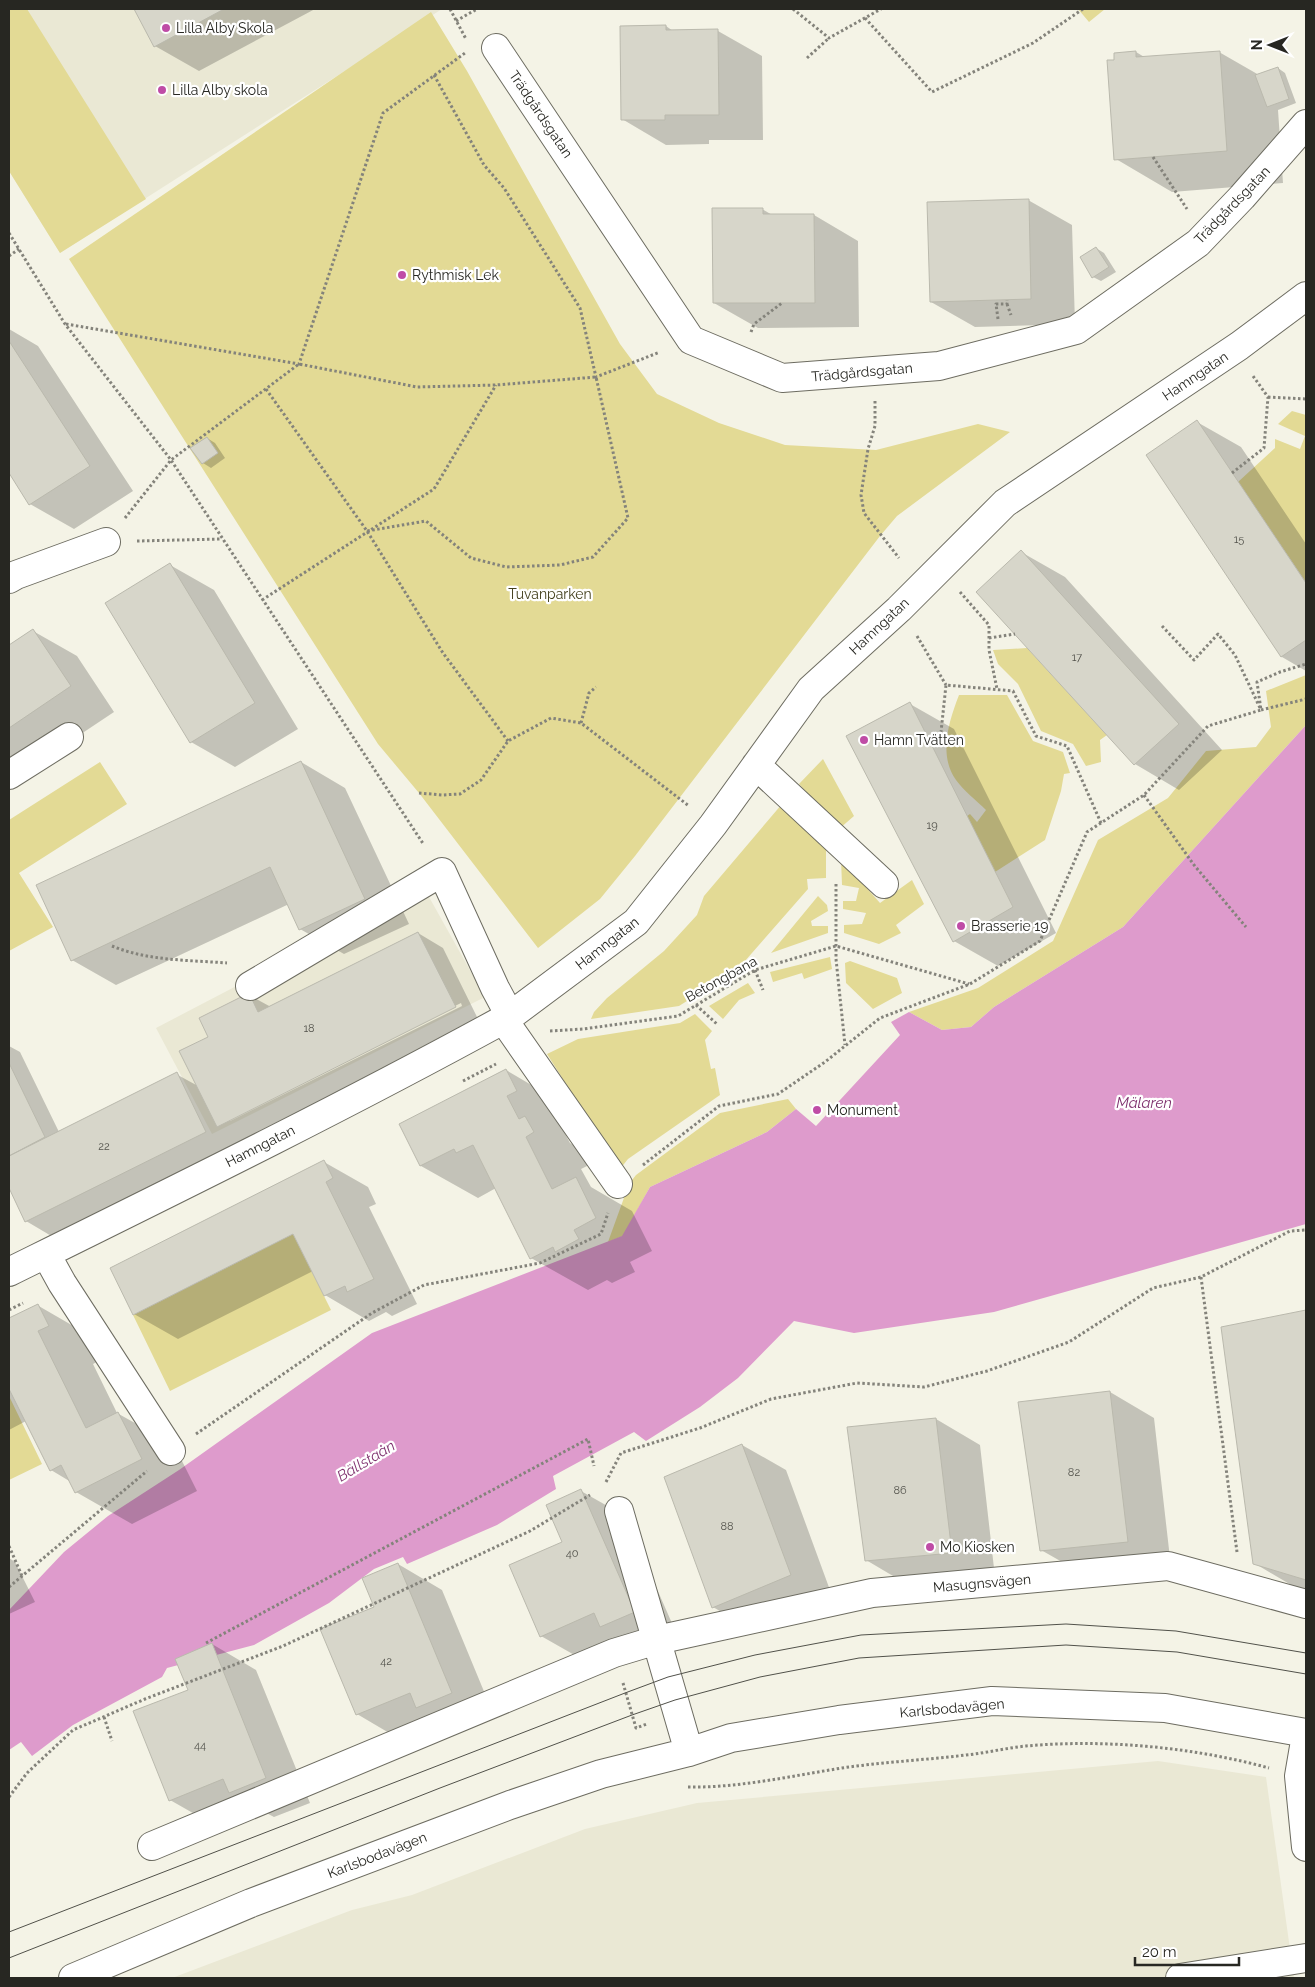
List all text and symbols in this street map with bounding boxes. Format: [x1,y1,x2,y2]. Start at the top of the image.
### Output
place label: Lilla Alby Skola [176,20,273,36]
north arrow [1245,20,1295,70]
marker: Lilla Alby Skola [160,22,172,34]
text: N [1249,40,1265,50]
street label: Trädgårdsgatan [506,67,576,161]
place label: Lilla Alby skola [172,82,268,98]
marker: Lilla Alby skola [156,84,168,96]
street label: Trädgårdsgatan [1191,163,1273,247]
place label: Rythmisk Lek [412,267,499,283]
marker: Rythmisk Lek [396,269,408,281]
street label: Hamngatan [1159,348,1231,404]
street label: Trädgårdsgatan [811,360,913,384]
house number: 15 [1234,533,1244,546]
park label: Tuvanparken [508,586,592,602]
street label: Hamngatan [846,594,912,658]
house number: 17 [1072,651,1082,664]
place label: Hamn Tvätten [874,732,964,748]
marker: Hamn Tvätten [858,734,870,746]
house number: 19 [926,819,938,832]
street label: Hamngatan [572,913,642,973]
place label: Brasserie 19 [971,918,1049,934]
marker: Brasserie 19 [955,920,967,932]
street label: Betongbana [682,953,760,1005]
house number: 18 [303,1022,315,1035]
water label: Mälaren [1116,1094,1172,1112]
place label: Monument [827,1102,898,1118]
marker: Monument [811,1104,823,1116]
street label: Hamngatan [223,1122,297,1170]
house number: 22 [98,1140,110,1153]
water label: Bällstaån [334,1437,398,1485]
house number: 82 [1068,1466,1080,1479]
house number: 86 [893,1484,907,1497]
house number: 88 [720,1520,734,1533]
place label: Mo Kiosken [940,1539,1015,1555]
marker: Mo Kiosken [924,1541,936,1553]
house number: 40 [566,1547,579,1560]
street label: Masugnsvägen [932,1571,1032,1595]
house number: 42 [380,1655,392,1668]
street label: Karlsbodavägen [899,1695,1005,1721]
house number: 44 [194,1739,206,1752]
street label: Karlsbodavägen [325,1829,429,1881]
scale bar [1135,1934,1239,1966]
text: 20 m [1142,1943,1177,1961]

